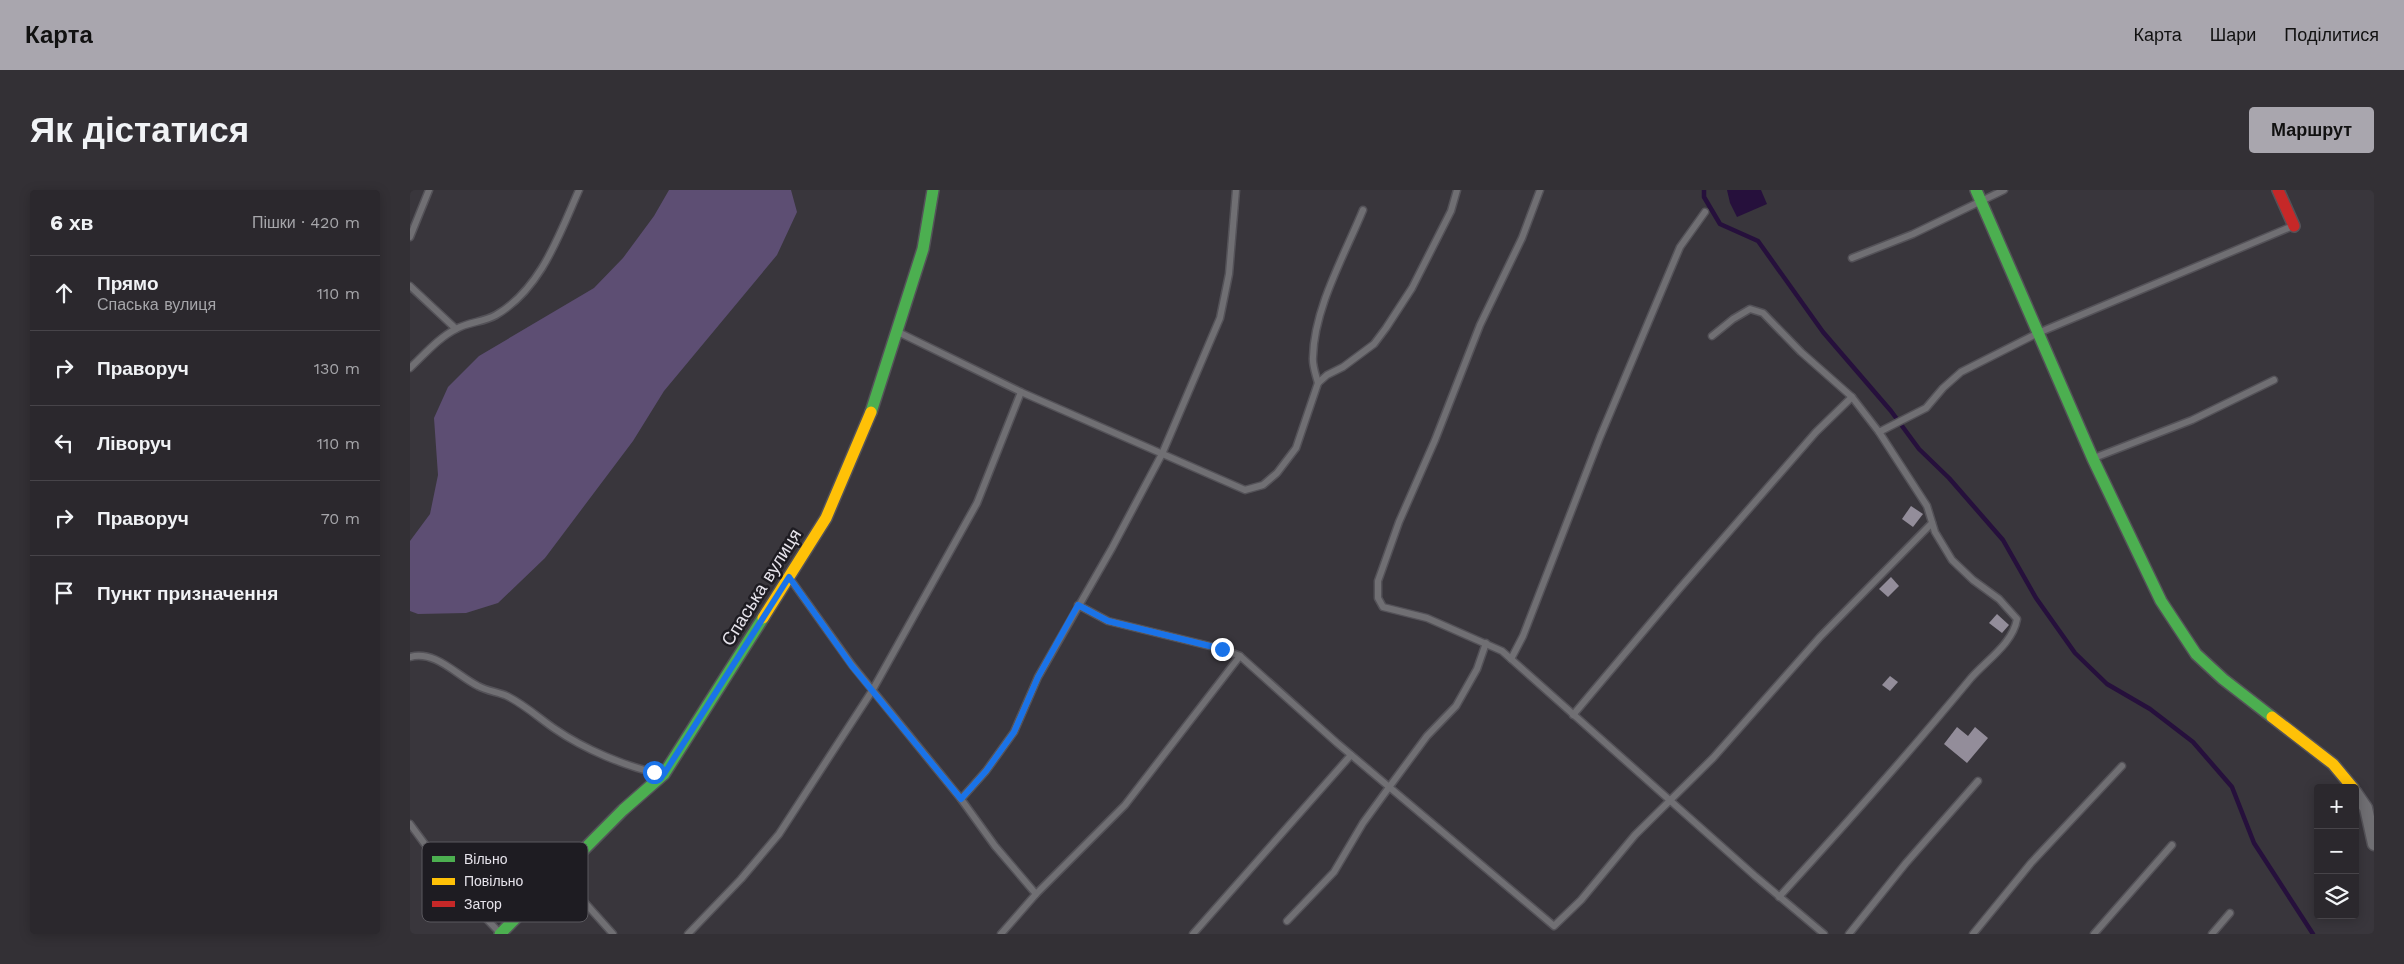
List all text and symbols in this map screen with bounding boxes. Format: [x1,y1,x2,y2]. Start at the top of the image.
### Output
text: Карта [25,21,93,49]
text: Карта [2134,24,2182,45]
text: Шари [2210,24,2256,45]
text: Поділитися [2284,24,2379,45]
button: Маршрут [2249,107,2374,153]
text: Як дістатися [30,109,249,151]
text: 6 хв [50,210,94,235]
text: Пішки · 420 m [252,213,360,232]
text: Прямо [97,272,159,295]
icon: ahead [50,279,78,307]
text: 110 m [317,284,360,303]
text: Спаська вулиця [97,295,216,314]
icon: right [50,354,78,382]
text: Праворуч [97,357,189,380]
text: 130 m [314,359,360,378]
icon: left [50,429,78,457]
text: Ліворуч [97,432,172,455]
text: 110 m [317,434,360,453]
icon: right [50,504,78,532]
text: Праворуч [97,507,189,530]
text: 70 m [321,509,360,528]
street label: Спаська вулиця [717,525,805,649]
icon: arrive [50,579,78,607]
text: Пункт призначення [97,582,278,605]
route end [1211,638,1234,661]
route start [643,761,666,784]
map controls [2314,784,2359,919]
button: + [2314,784,2359,829]
button: − [2314,829,2359,874]
legend [422,842,588,922]
text: Вільно [464,851,508,867]
text: Повільно [464,873,524,889]
button: layers [2314,874,2359,919]
text: Затор [464,896,502,912]

